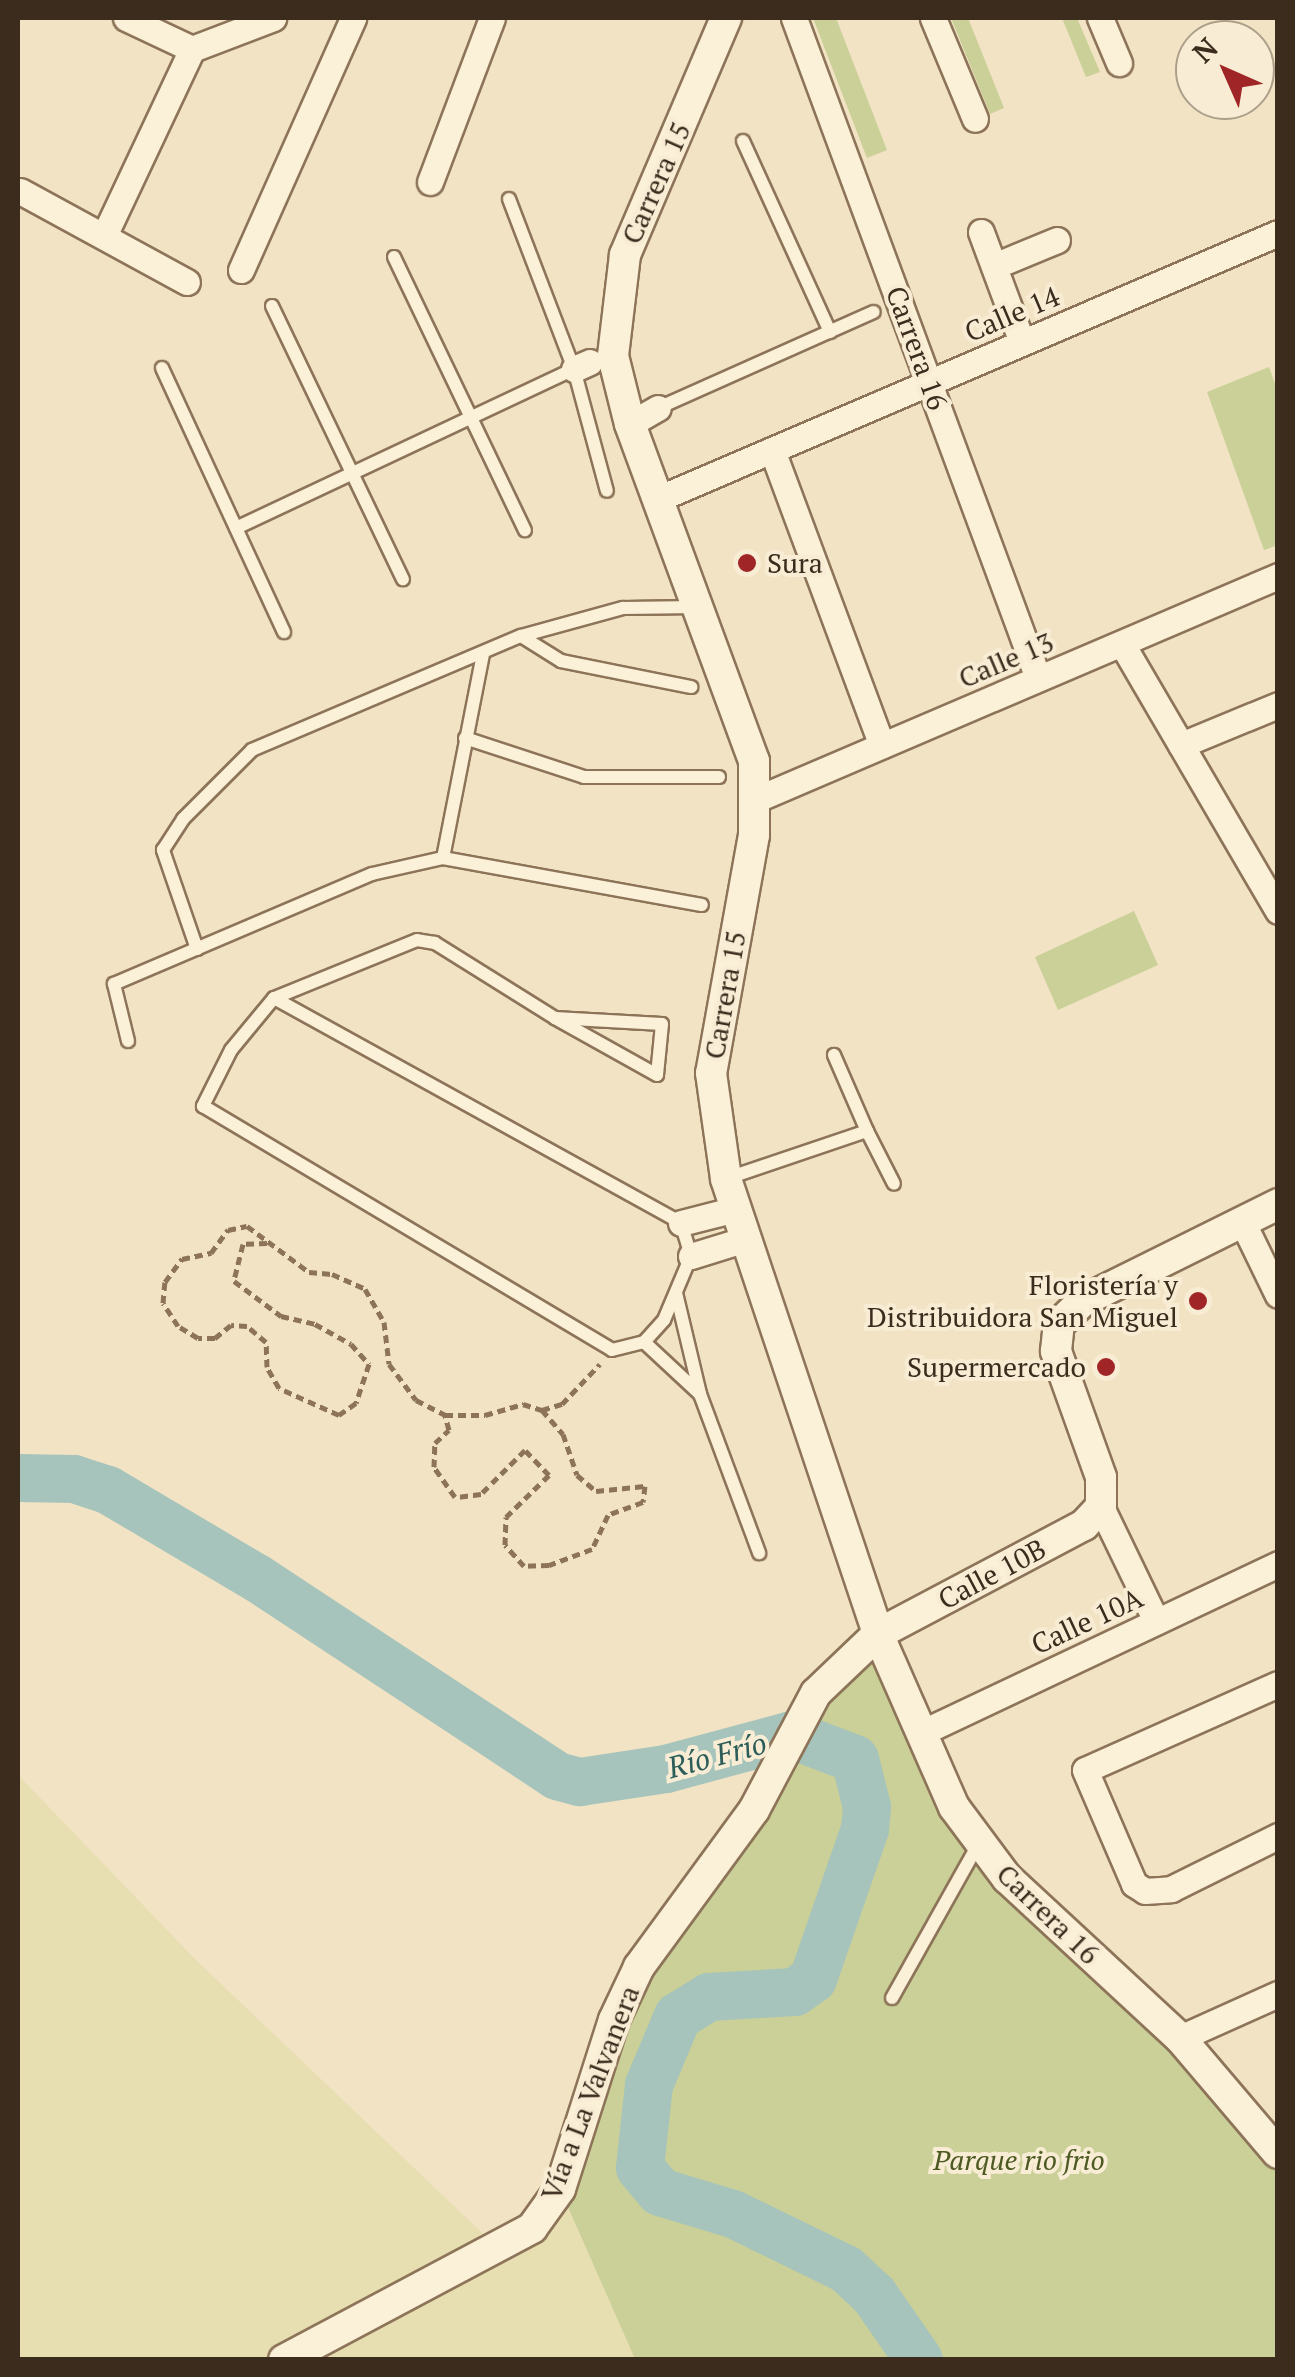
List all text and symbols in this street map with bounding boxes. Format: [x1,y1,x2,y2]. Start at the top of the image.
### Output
north arrow [1175,20,1275,120]
text: N [1184,29,1225,70]
street label: Carrera 15 [614,117,698,249]
street label: Calle 14 [960,279,1064,349]
street label: Carrera 16 [879,282,955,414]
place label: Sura [767,546,823,580]
marker: Sura [736,552,758,574]
street label: Calle 13 [954,625,1058,695]
street label: Carrera 15 [697,928,753,1062]
place label: Floristería y Distribuidora San Miguel [867,1268,1178,1334]
marker: Floristería y Distribuidora San Miguel [1187,1290,1209,1312]
place label: Supermercado [907,1350,1086,1384]
marker: Supermercado [1095,1356,1117,1378]
street label: Calle 10B [932,1532,1052,1616]
street label: Calle 10A [1026,1581,1148,1661]
water label: Río Frío [664,1725,770,1785]
street label: Carrera 16 [990,1857,1106,1971]
street label: Vía a La Valvanera [533,1980,647,2206]
park label: Parque rio frio [933,2143,1105,2177]

